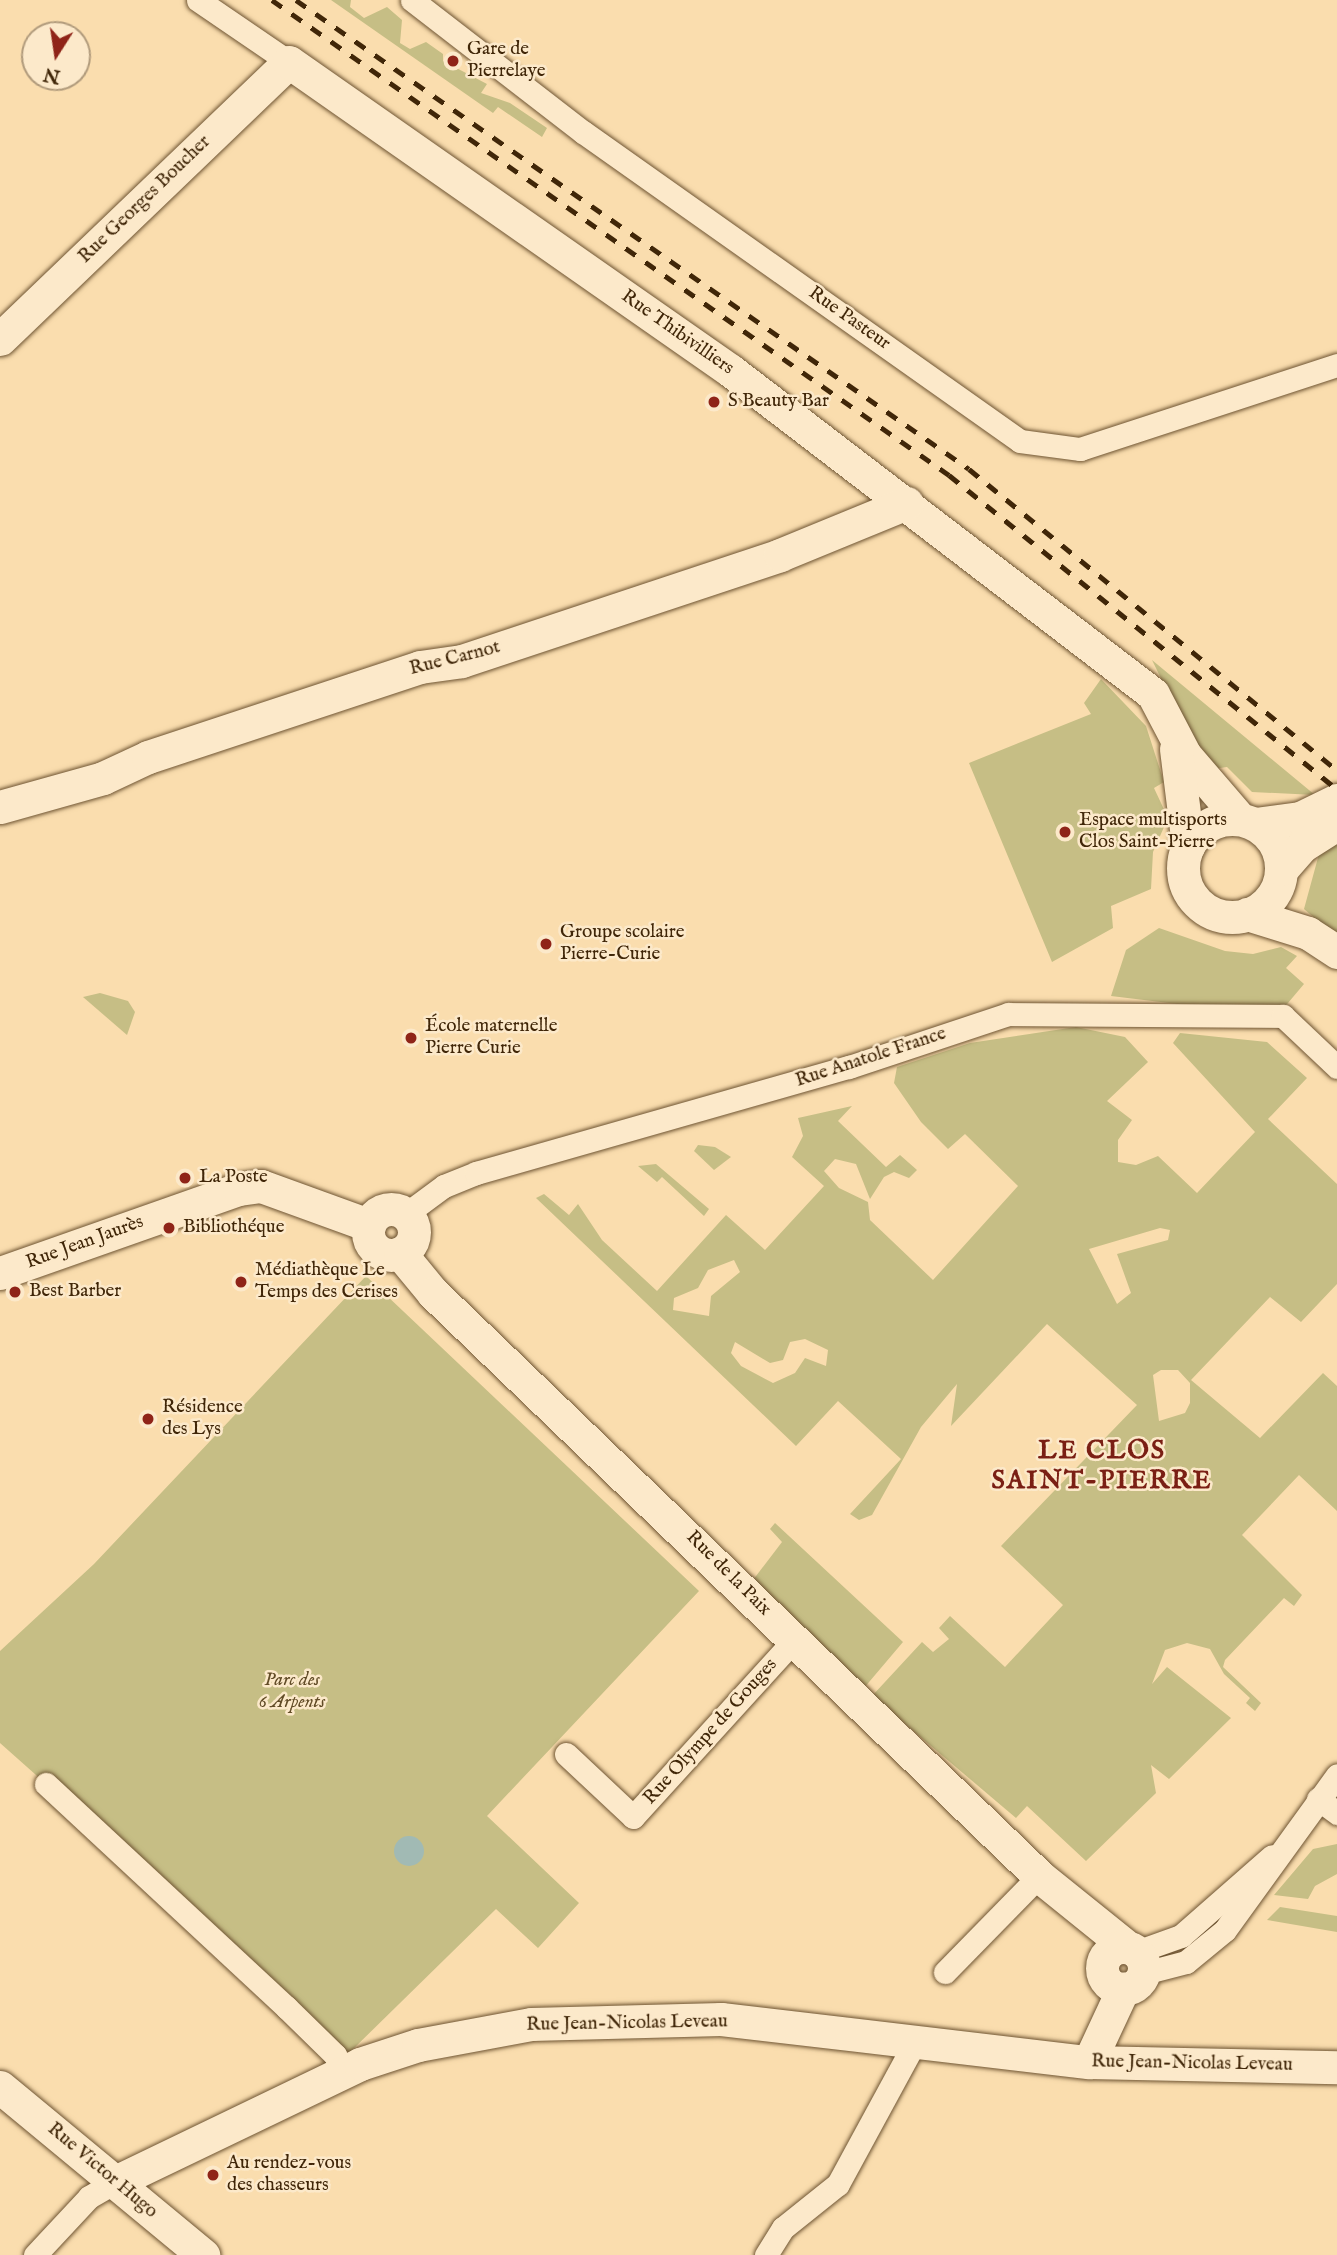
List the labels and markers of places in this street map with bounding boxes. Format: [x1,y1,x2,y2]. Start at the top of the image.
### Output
place label: Gare de Pierrelaye [467,39,545,83]
marker: Gare de Pierrelaye [445,53,461,69]
place label: S Beauty Bar [728,391,829,413]
marker: S Beauty Bar [706,394,722,410]
place label: Espace multisports Clos Saint-Pierre [1079,810,1227,854]
marker: Espace multisports Clos Saint-Pierre [1057,824,1073,840]
place label: Groupe scolaire Pierre-Curie [560,922,684,966]
marker: Groupe scolaire Pierre-Curie [538,936,554,952]
place label: École maternelle Pierre Curie [425,1016,557,1060]
marker: École maternelle Pierre Curie [403,1030,419,1046]
place label: La Poste [199,1167,268,1189]
marker: La Poste [177,1170,193,1186]
place label: Bibliothéque [183,1217,284,1239]
marker: Bibliothéque [161,1220,177,1236]
place label: Médiathèque Le Temps des Cerises [255,1260,398,1304]
marker: Médiathèque Le Temps des Cerises [233,1274,249,1290]
place label: Best Barber [29,1281,121,1303]
marker: Best Barber [7,1284,23,1300]
place label: Résidence des Lys [162,1397,243,1441]
marker: Résidence des Lys [140,1411,156,1427]
place label: Au rendez-vous des chasseurs [227,2153,351,2197]
marker: Au rendez-vous des chasseurs [205,2167,221,2183]

